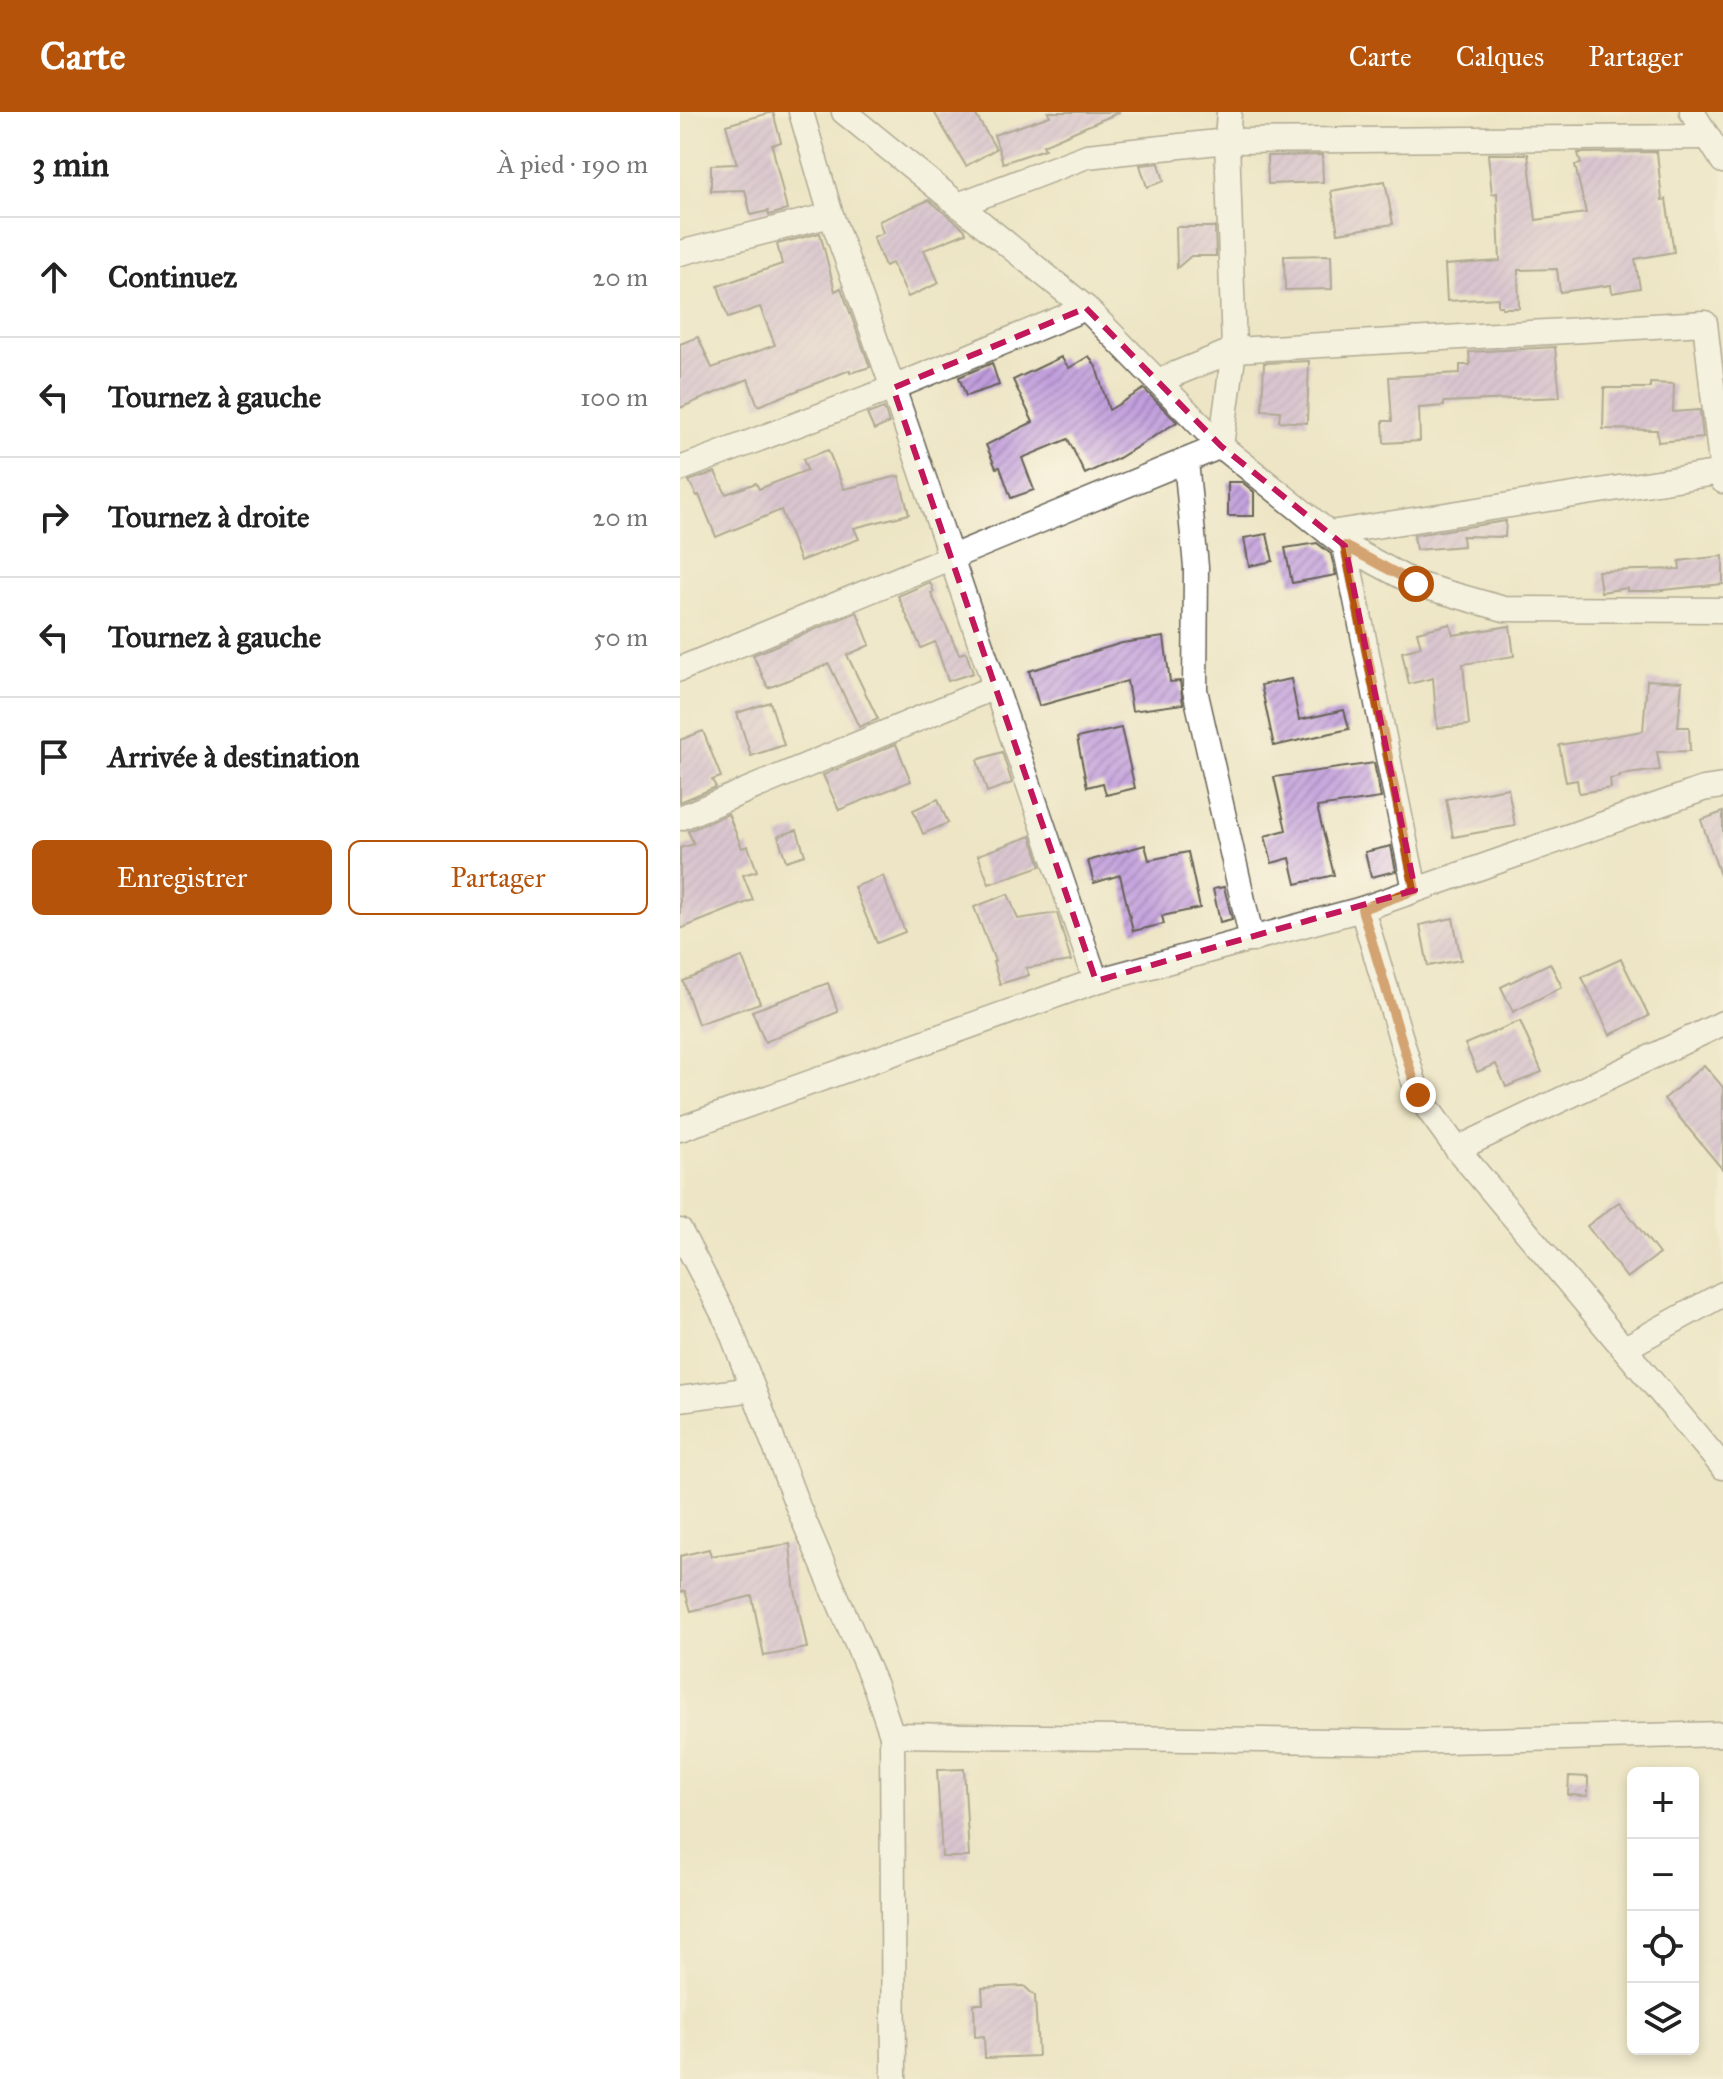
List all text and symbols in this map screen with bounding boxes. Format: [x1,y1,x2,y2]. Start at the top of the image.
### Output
text: Carte [40,33,125,79]
text: Carte [1349,39,1412,74]
text: Calques [1456,39,1544,74]
text: Partager [1588,39,1683,74]
text: 3 min [32,144,109,185]
text: À pied · 190 m [497,148,648,180]
icon: ahead [32,255,76,299]
text: Continuez [108,259,237,295]
text: 20 m [593,261,648,293]
icon: left [32,375,76,419]
text: Tournez à gauche [108,379,321,415]
text: 100 m [580,381,648,413]
icon: right [32,495,76,539]
text: Tournez à droite [108,499,310,535]
text: 20 m [593,501,648,533]
route start [1398,566,1434,602]
icon: left [32,615,76,659]
text: Tournez à gauche [108,619,321,655]
text: 50 m [593,621,648,653]
icon: arrive [32,735,76,779]
text: Arrivée à destination [108,739,360,775]
button: Enregistrer [32,840,332,915]
button: Partager [348,840,648,915]
route end [1400,1077,1436,1113]
map controls [1627,1767,1699,2055]
button: + [1627,1767,1699,1839]
button: − [1627,1839,1699,1911]
button: locate [1627,1911,1699,1983]
button: layers [1627,1983,1699,2055]

